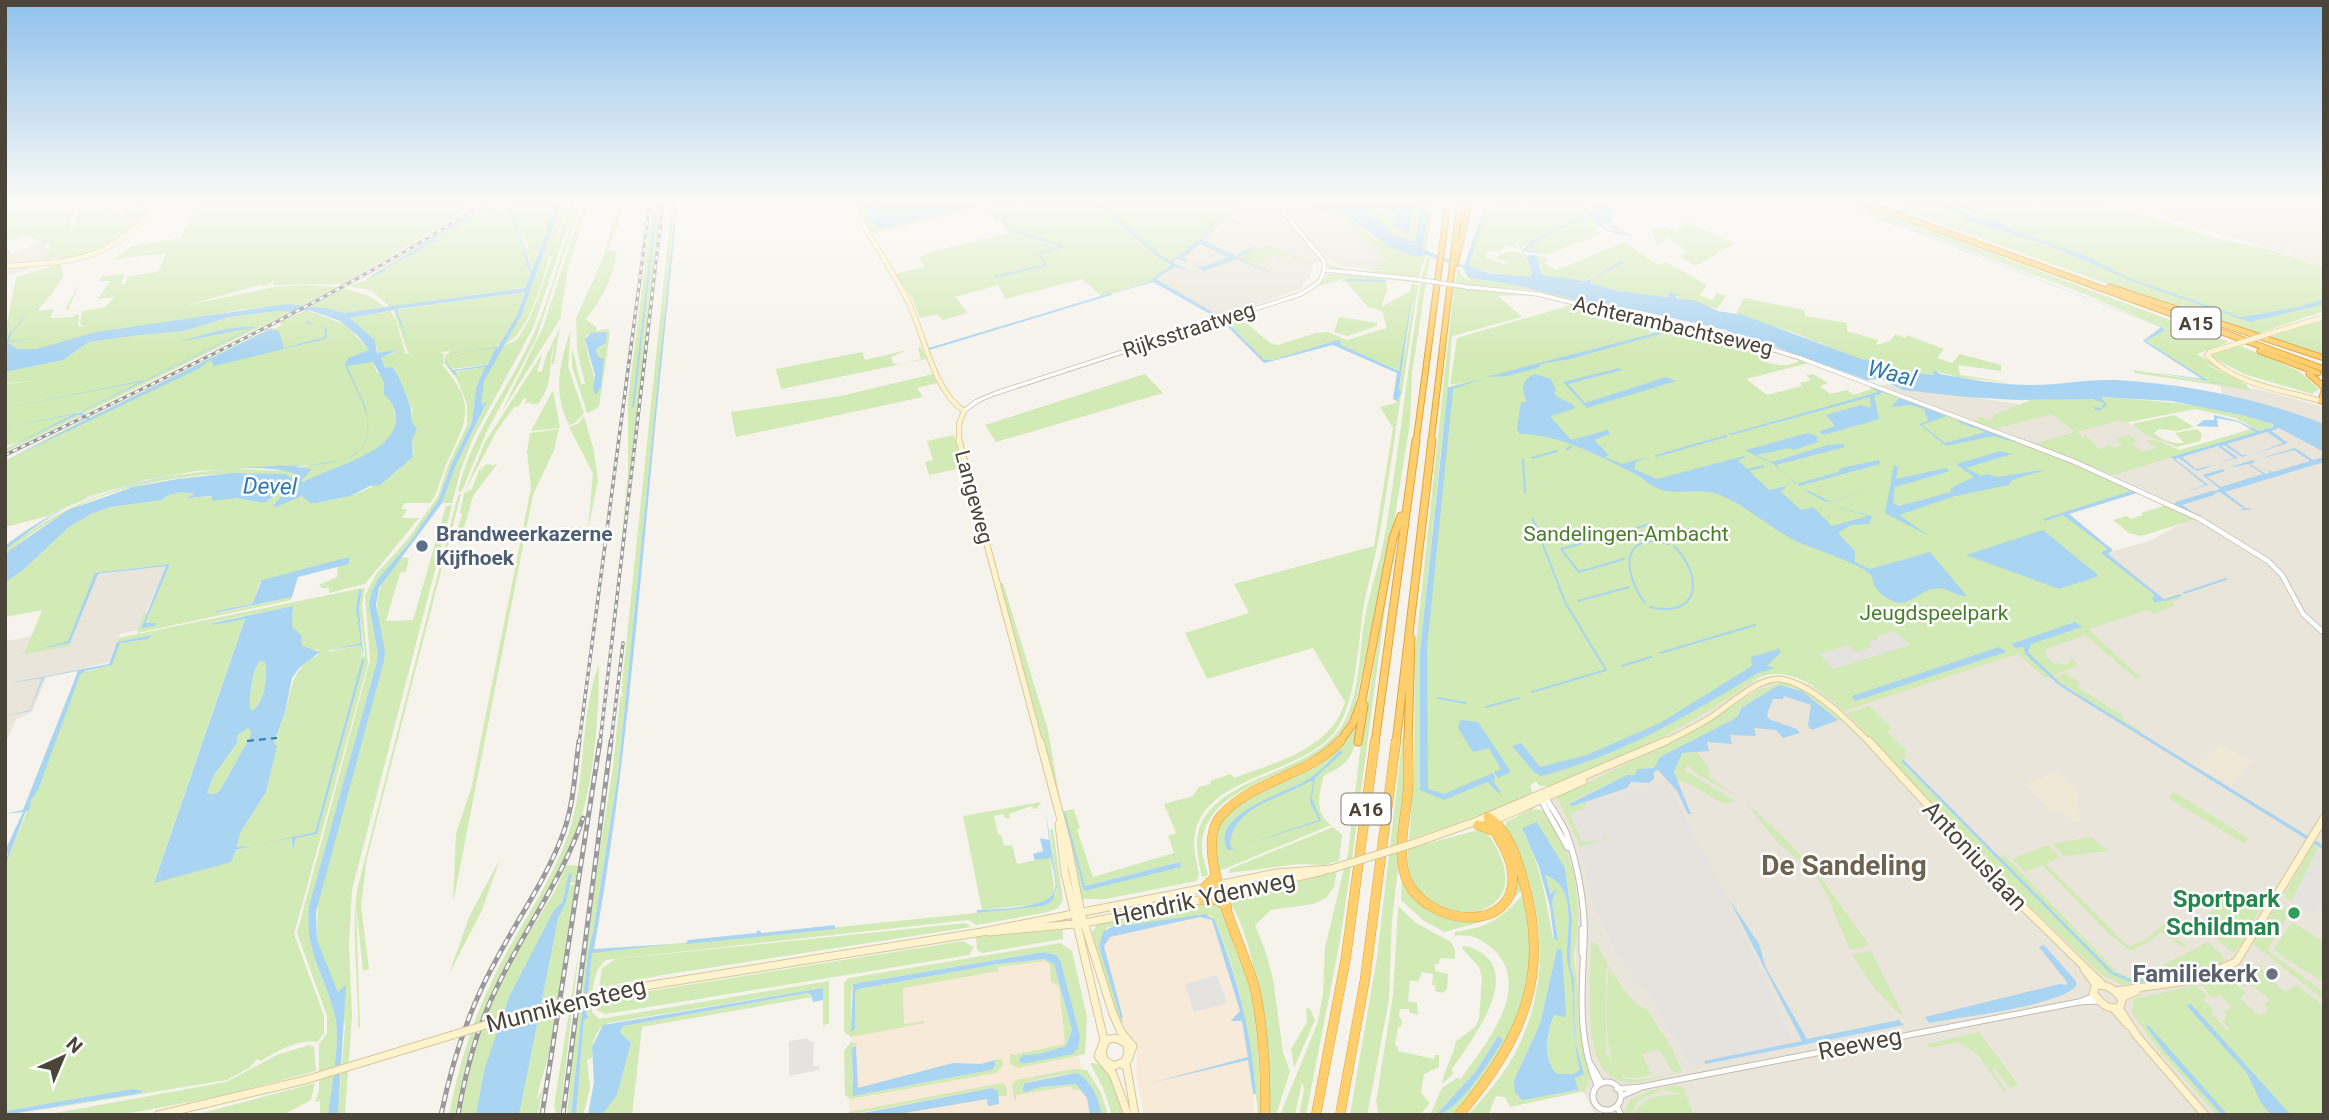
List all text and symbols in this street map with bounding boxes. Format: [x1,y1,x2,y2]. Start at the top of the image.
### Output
street label: Achterambachtseweg [1571,291,1775,361]
street label: Rijksstraatweg [1120,297,1258,363]
road number: A15 [2172,308,2220,338]
water label: Waal [1865,354,1920,393]
street label: Langeweg [950,448,998,546]
water label: Devel [243,473,298,500]
place label: Brandweerkazerne Kijfhoek [436,522,613,570]
park label: Sandelingen-Ambacht [1523,522,1729,546]
marker: Brandweerkazerne Kijfhoek [414,538,430,554]
park label: Jeugdspeelpark [1860,601,2009,625]
road number: A16 [1342,794,1390,824]
street label: Antoniuslaan [1917,795,2033,917]
district label: De Sandeling [1761,849,1927,882]
street label: Hendrik Ydenweg [1110,865,1298,931]
place label: Sportpark Schildman [2166,885,2281,941]
marker: Sportpark Schildman [2286,905,2302,921]
place label: Familiekerk [2132,960,2259,988]
marker: Familiekerk [2264,966,2280,982]
street label: Munnikensteeg [483,972,649,1038]
north arrow [28,1022,98,1092]
street label: Reeweg [1816,1022,1904,1066]
text: N [62,1032,87,1058]

